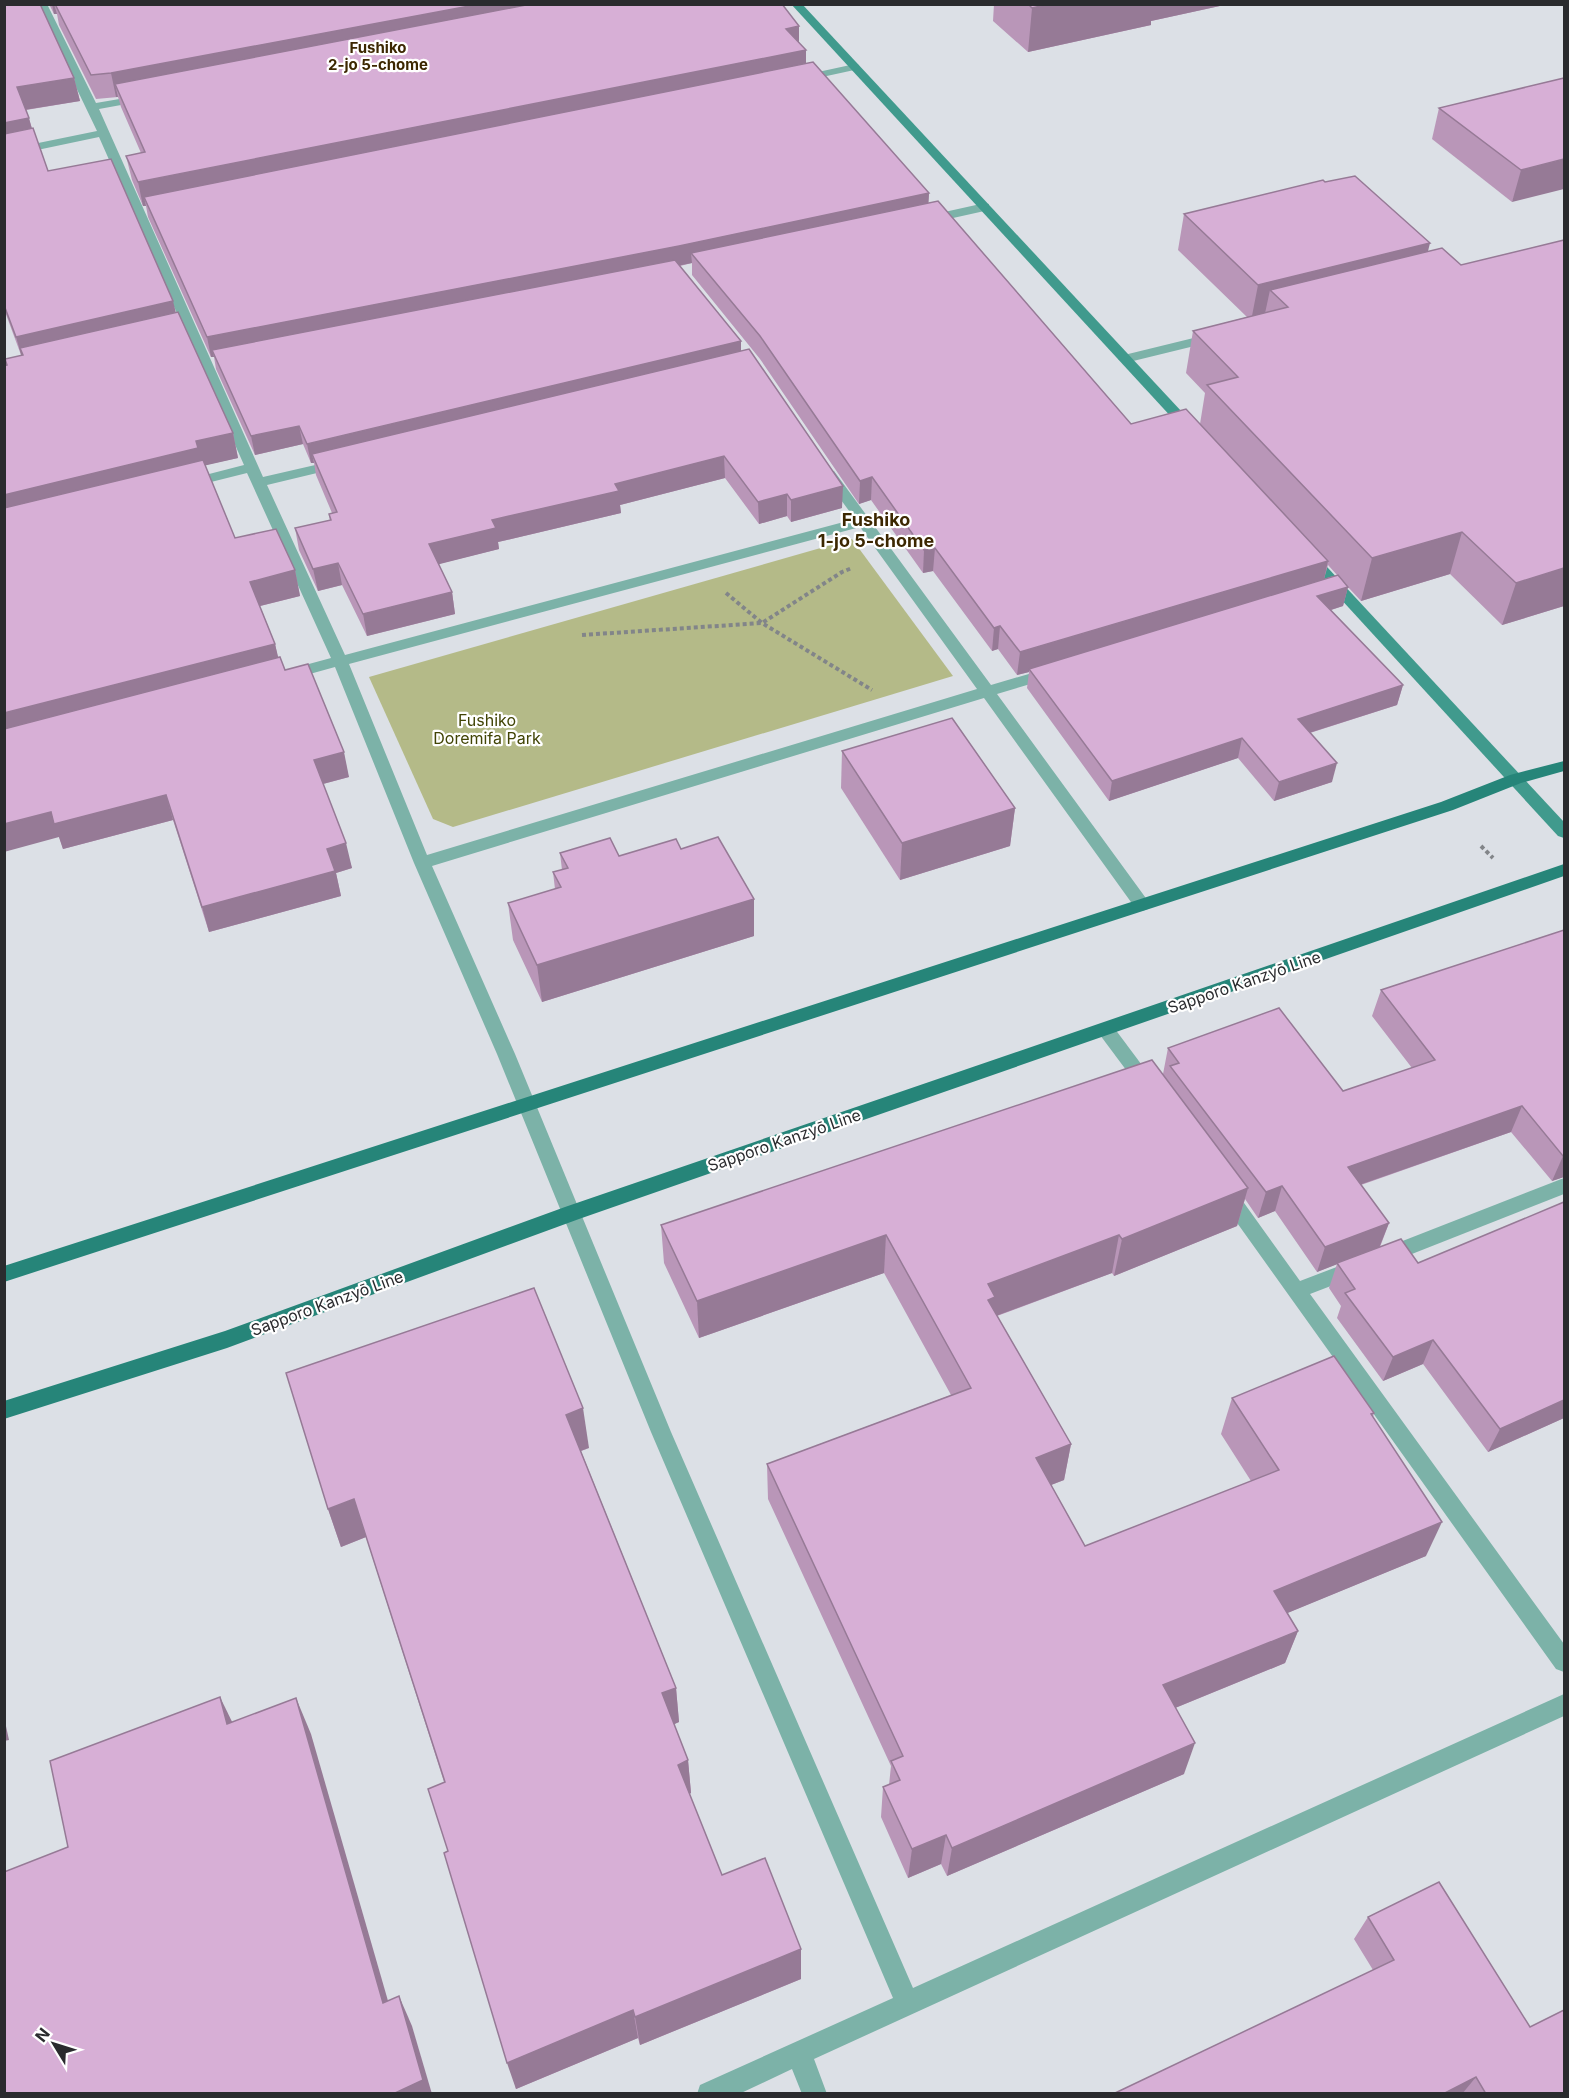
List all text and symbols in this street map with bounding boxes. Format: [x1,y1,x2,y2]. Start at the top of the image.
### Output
district label: Fushiko 2-jo 5-chome [328,38,428,74]
district label: Fushiko 1-jo 5-chome [818,509,934,551]
park label: Fushiko Doremifa Park [433,710,541,748]
street label: Sapporo Kanzyō Line [1165,946,1323,1018]
street label: Sapporo Kanzyō Line [705,1104,863,1176]
street label: Sapporo Kanzyō Line [248,1266,406,1340]
north arrow [24,2014,84,2074]
text: N [31,2024,54,2046]

